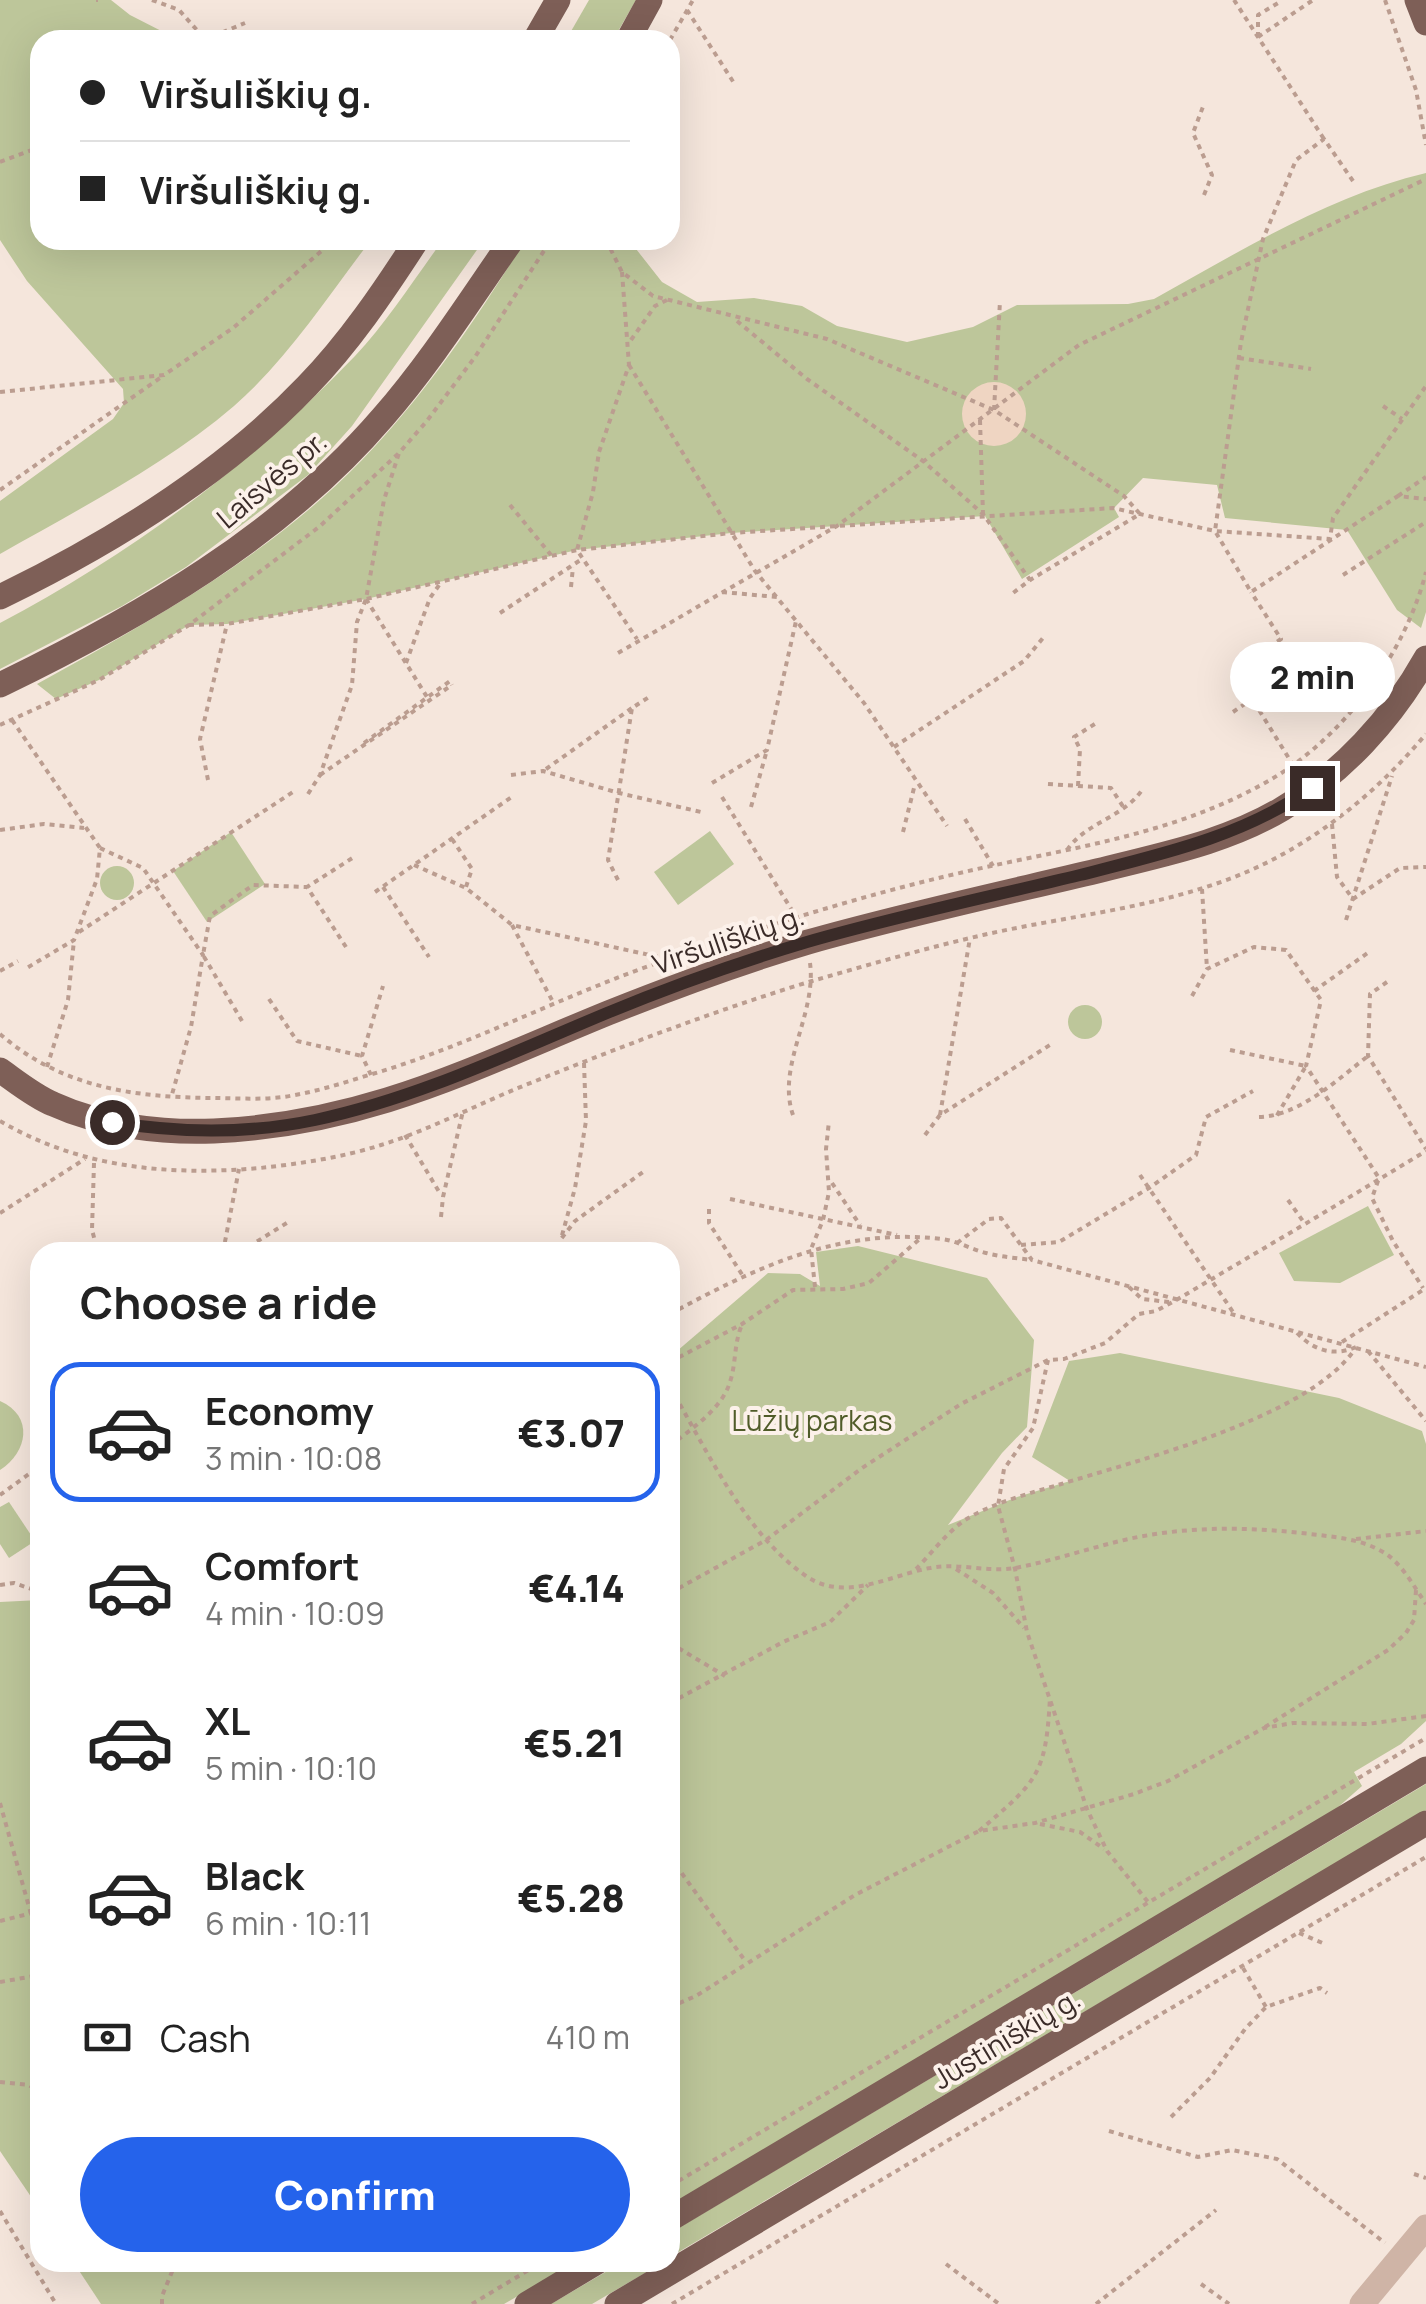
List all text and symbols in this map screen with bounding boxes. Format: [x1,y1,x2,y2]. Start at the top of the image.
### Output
text: Viršuliškių g. [140,67,372,119]
text: Viršuliškių g. [140,163,372,215]
street label: Laisvės pr. [208,422,334,536]
callout: 2 min [1230,643,1394,713]
text: 2 min [1270,655,1355,699]
route end [1290,766,1335,811]
street label: Viršuliškių g. [647,895,809,983]
route start [90,1100,135,1145]
text: Choose a ride [80,1271,377,1333]
text: Economy [205,1384,374,1436]
icon: car [85,1387,175,1477]
park label: Lūžių parkas [732,1401,892,1439]
text: €3.07 [518,1406,625,1458]
text: 3 min · 10:08 [205,1436,382,1480]
text: Comfort [205,1539,359,1591]
icon: car [85,1542,175,1632]
text: €4.14 [529,1561,625,1613]
text: 4 min · 10:09 [205,1591,385,1635]
text: XL [205,1694,250,1746]
icon: car [85,1697,175,1787]
text: €5.21 [524,1716,625,1768]
text: 5 min · 10:10 [205,1746,377,1790]
text: Black [205,1849,304,1901]
icon: car [85,1852,175,1942]
text: €5.28 [517,1871,625,1923]
text: 6 min · 10:11 [205,1901,371,1945]
street label: Justiniškių g. [925,1979,1087,2097]
icon: cash [80,2010,135,2065]
text: Cash [160,2011,251,2063]
text: 410 m [546,2015,630,2059]
button: Confirm [80,2137,630,2252]

